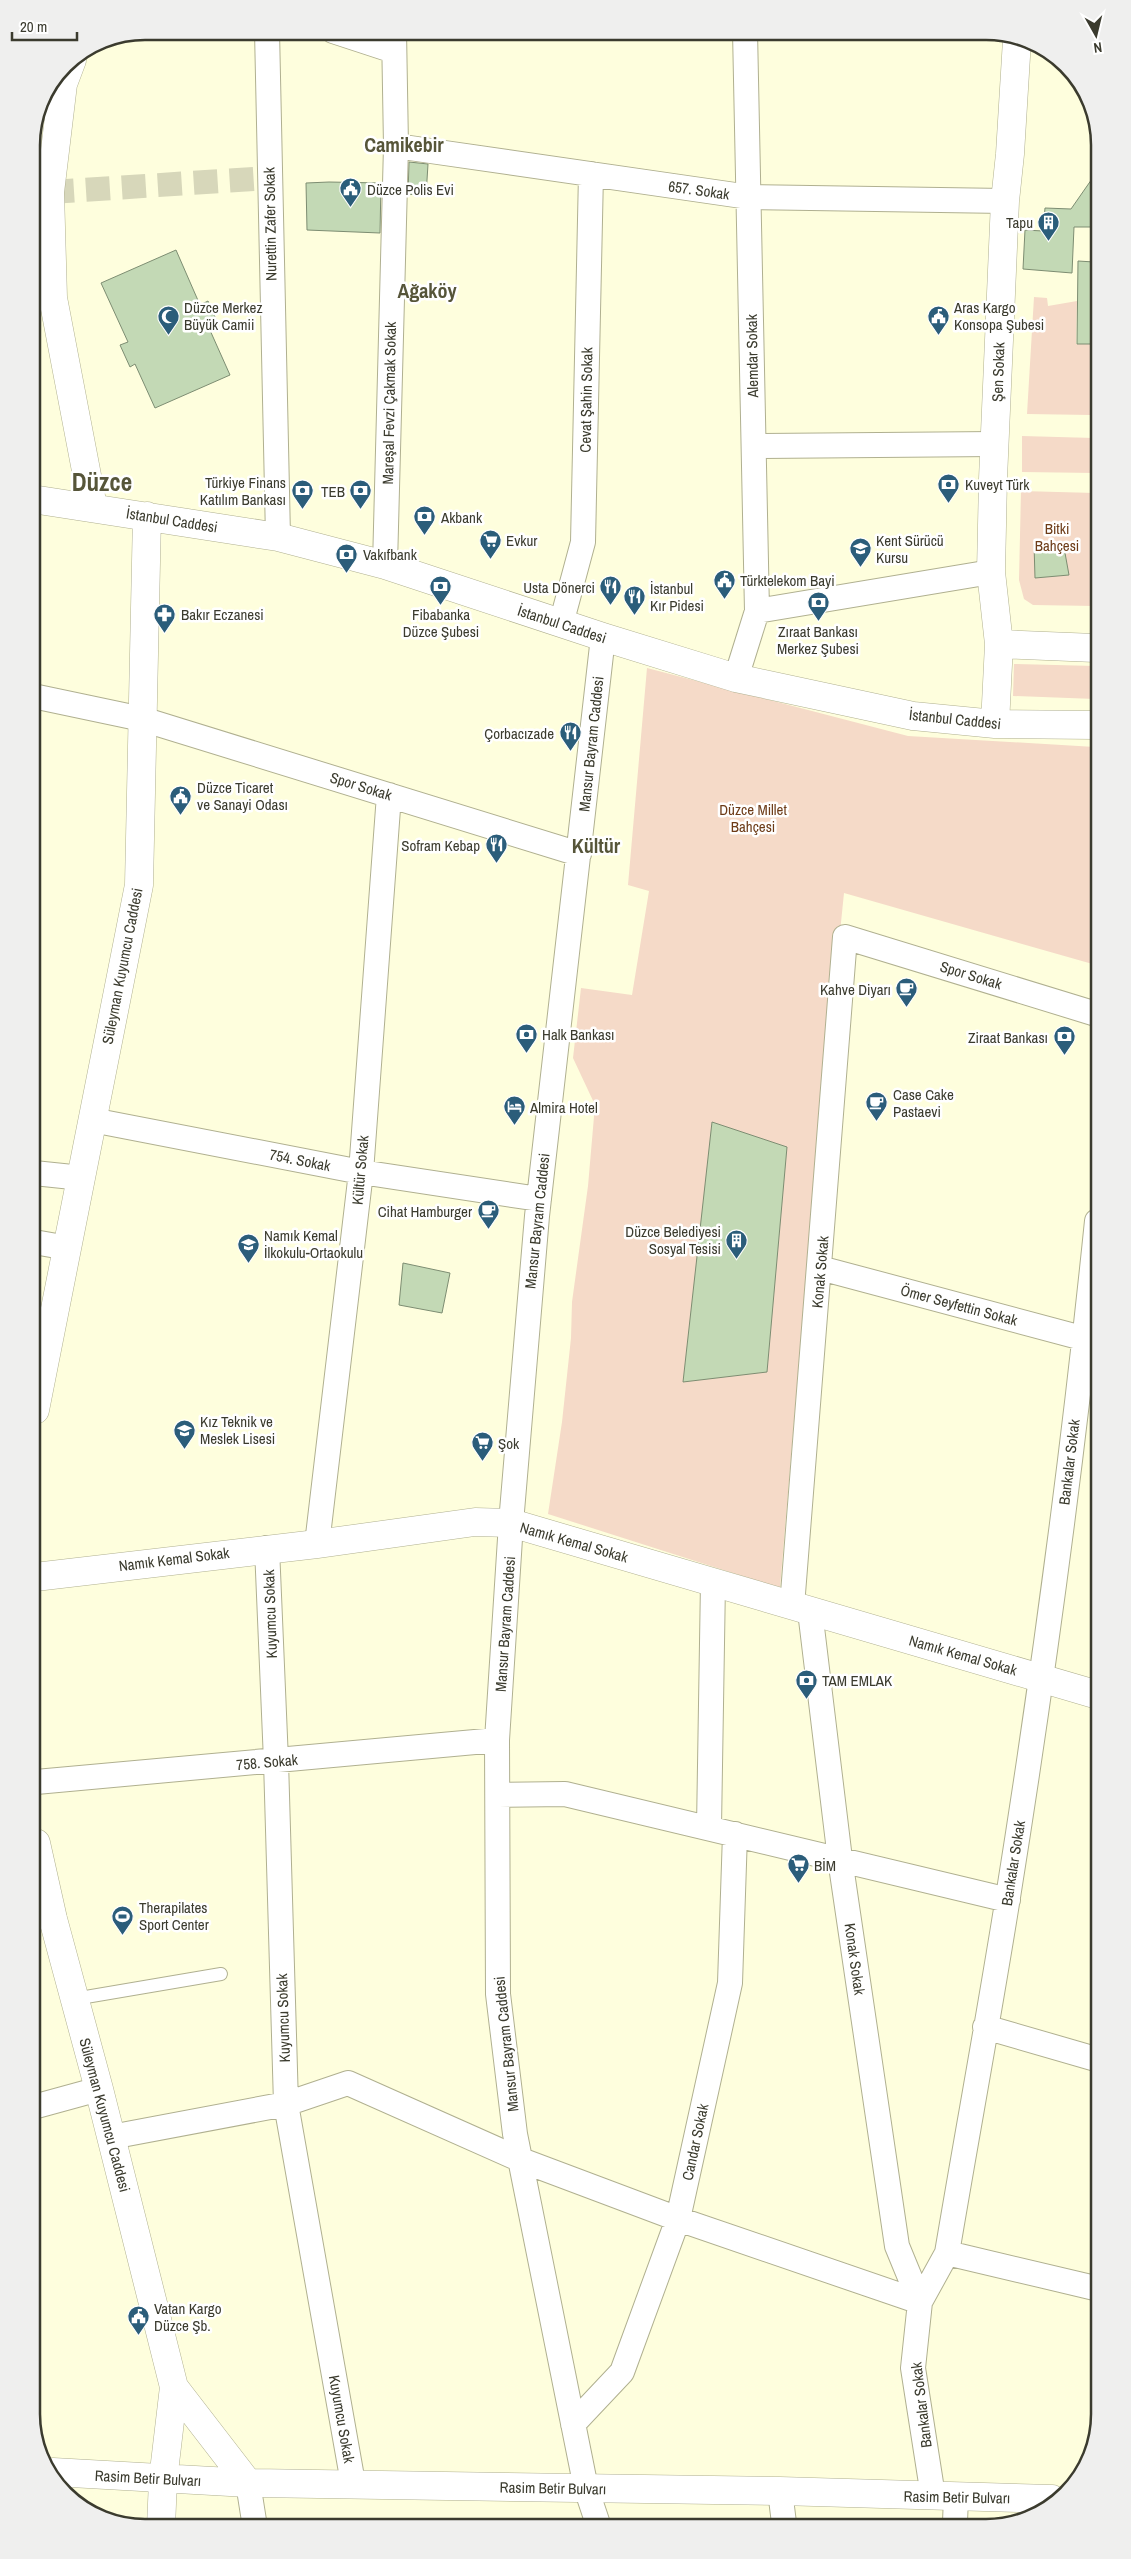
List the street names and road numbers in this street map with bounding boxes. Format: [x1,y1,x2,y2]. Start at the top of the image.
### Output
street label: Nurettin Zafer Sokak [258,166,281,281]
street label: 657. Sokak [667,175,732,205]
street label: Alemdar Sokak [741,313,763,399]
street label: Mareşal Fevzi Çakmak Sokak [377,321,401,485]
street label: Şen Sokak [986,341,1010,402]
street label: Cevat Şahin Sokak [575,346,597,453]
street label: İstanbul Caddesi [125,502,219,538]
street label: İstanbul Caddesi [515,600,609,648]
street label: Mansur Bayram Caddesi [573,675,609,813]
street label: İstanbul Caddesi [908,704,1002,734]
street label: Spor Sokak [328,767,395,806]
street label: Süleyman Kuyumcu Caddesi [97,886,147,1046]
street label: Spor Sokak [938,956,1005,995]
street label: Kültür Sokak [347,1134,374,1206]
street label: 754. Sokak [268,1144,333,1176]
street label: Mansur Bayram Caddesi [519,1152,555,1290]
street label: Konak Sokak [806,1234,834,1309]
street label: Ömer Seyfettin Sokak [898,1279,1021,1331]
street label: Bankalar Sokak [1053,1417,1085,1506]
street label: Namık Kemal Sokak [518,1517,631,1568]
street label: Namık Kemal Sokak [117,1542,231,1576]
street label: Mansur Bayram Caddesi [490,1555,520,1693]
street label: Kuyumcu Sokak [258,1568,282,1659]
street label: Namık Kemal Sokak [907,1630,1020,1681]
street label: 758. Sokak [235,1749,299,1775]
street label: Bankalar Sokak [996,1818,1030,1907]
street label: Konak Sokak [840,1922,871,1997]
street label: Kuyumcu Sokak [271,1972,295,2063]
street label: Mansur Bayram Caddesi [488,1975,524,2113]
street label: Süleyman Kuyumcu Caddesi [74,2036,136,2194]
street label: Candar Sokak [677,2101,714,2182]
street label: Bankalar Sokak [905,2360,937,2449]
street label: Kuyumcu Sokak [324,2373,360,2465]
street label: Rasim Betir Bulvarı [94,2465,202,2491]
street label: Rasim Betir Bulvarı [500,2477,606,2499]
street label: Rasim Betir Bulvarı [904,2486,1010,2508]

